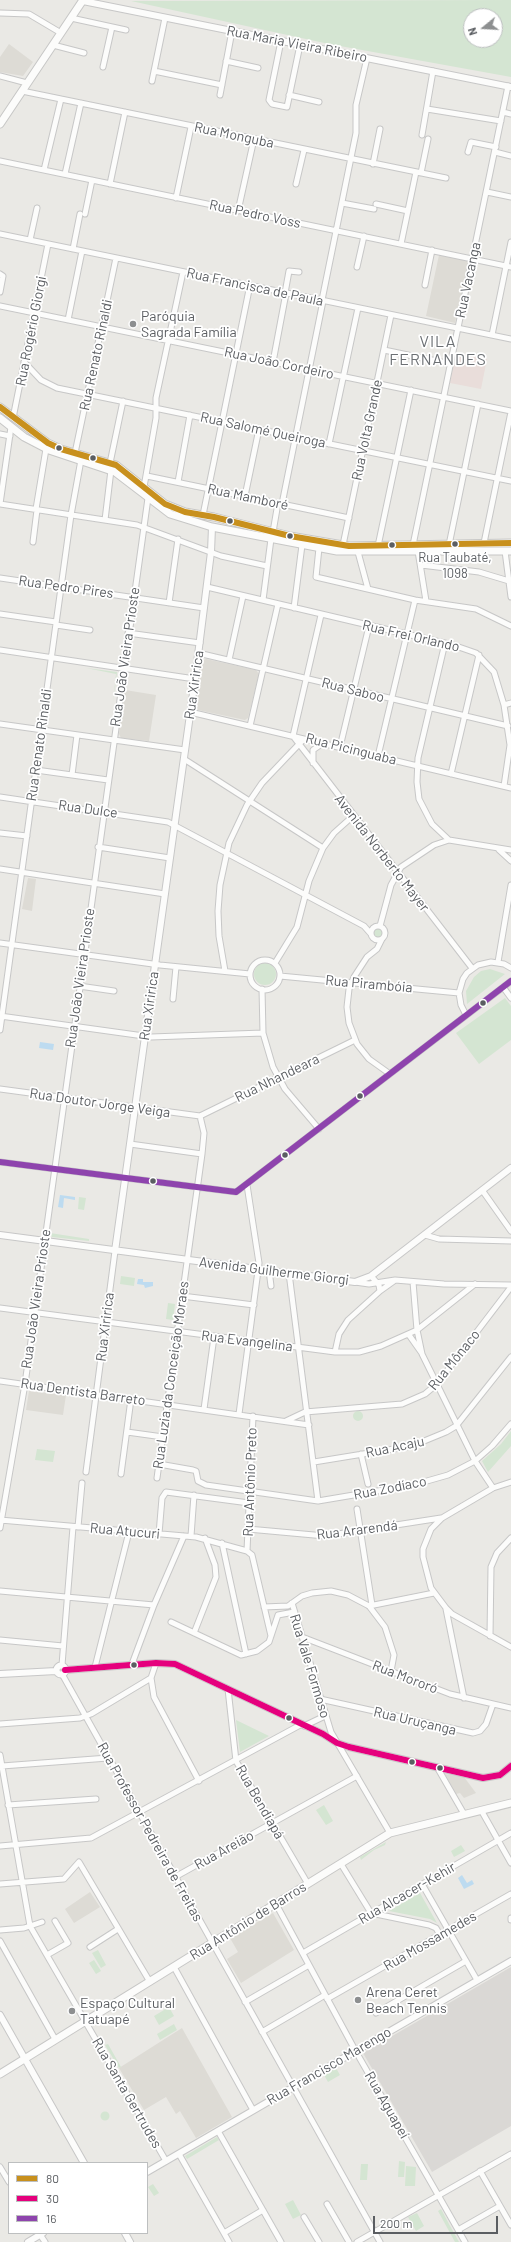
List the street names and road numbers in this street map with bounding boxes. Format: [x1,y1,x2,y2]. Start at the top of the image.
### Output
street label: Rua Maria Vieira Ribeiro [225,22,369,66]
street label: Rua Monguba [193,118,275,152]
street label: Rua Pedro Voss [208,196,302,232]
street label: Rua Vacanga [452,240,484,320]
street label: Rua Francisca de Paula [185,264,325,310]
street label: Rua Rogério Giorgi [12,274,50,388]
street label: Rua Renato Rinaldi [76,298,116,412]
street label: Rua João Cordeiro [223,343,335,383]
street label: Rua Volta Grande [348,378,386,482]
street label: Rua Salomé Queiroga [199,408,327,452]
street label: Rua Mamboré [206,480,290,514]
street label: Rua Pedro Pires [18,572,114,602]
street label: Rua João Vieira Prioste [107,586,143,728]
street label: Rua Frei Orlando [361,617,461,655]
street label: Rua Xiririca [181,649,207,721]
street label: Rua Saboo [320,674,386,706]
street label: Rua Renato Rinaldi [23,688,55,802]
street label: Rua Picinguaba [304,730,398,768]
street label: Avenida Norberto Mayer [331,791,433,915]
street label: Rua Dulce [57,797,119,821]
street label: Rua João Vieira Prioste [62,907,98,1049]
street label: Rua Xiririca [136,970,162,1042]
street label: Rua Pirambóia [325,972,413,996]
street label: Rua Nhandeara [232,1050,322,1106]
street label: Rua Doutor Jorge Veiga [29,1085,171,1121]
street label: Rua João Vieira Prioste [18,1228,54,1370]
street label: Avenida Guilherme Giorgi [198,1253,350,1289]
street label: Rua Luzia da Conceição Moraes [150,1280,192,1470]
street label: Rua Xiririca [92,1291,118,1363]
street label: Rua Mônaco [424,1326,484,1394]
street label: Rua Evangelina [200,1327,294,1355]
street label: Rua Dentista Barreto [19,1375,147,1409]
street label: Rua Antônio Preto [240,1427,260,1537]
street label: Rua Acaju [364,1433,426,1461]
street label: Rua Zodíaco [352,1473,428,1503]
street label: Rua Ararendá [316,1517,398,1543]
street label: Rua Atucuri [89,1520,161,1542]
street label: Rua Vale Formoso [286,1612,334,1720]
street label: Rua Mororó [370,1657,440,1697]
street label: Rua Uruçanga [372,1703,458,1739]
street label: Rua Professor Pedreira de Freitas [94,1739,206,1925]
street label: Rua Bendiapá [232,1762,288,1842]
street label: Rua Areião [191,1827,257,1873]
street label: Rua Alcacer-Kehir [355,1858,459,1928]
street label: Rua Antônio de Barros [187,1878,309,1964]
street label: Rua Mossamedes [380,1908,480,1974]
street label: Rua Francisco Marengo [264,2023,394,2109]
street label: Rua Santa Gertrudes [89,2035,165,2151]
street label: Rua Aguapeí [361,2069,413,2141]

